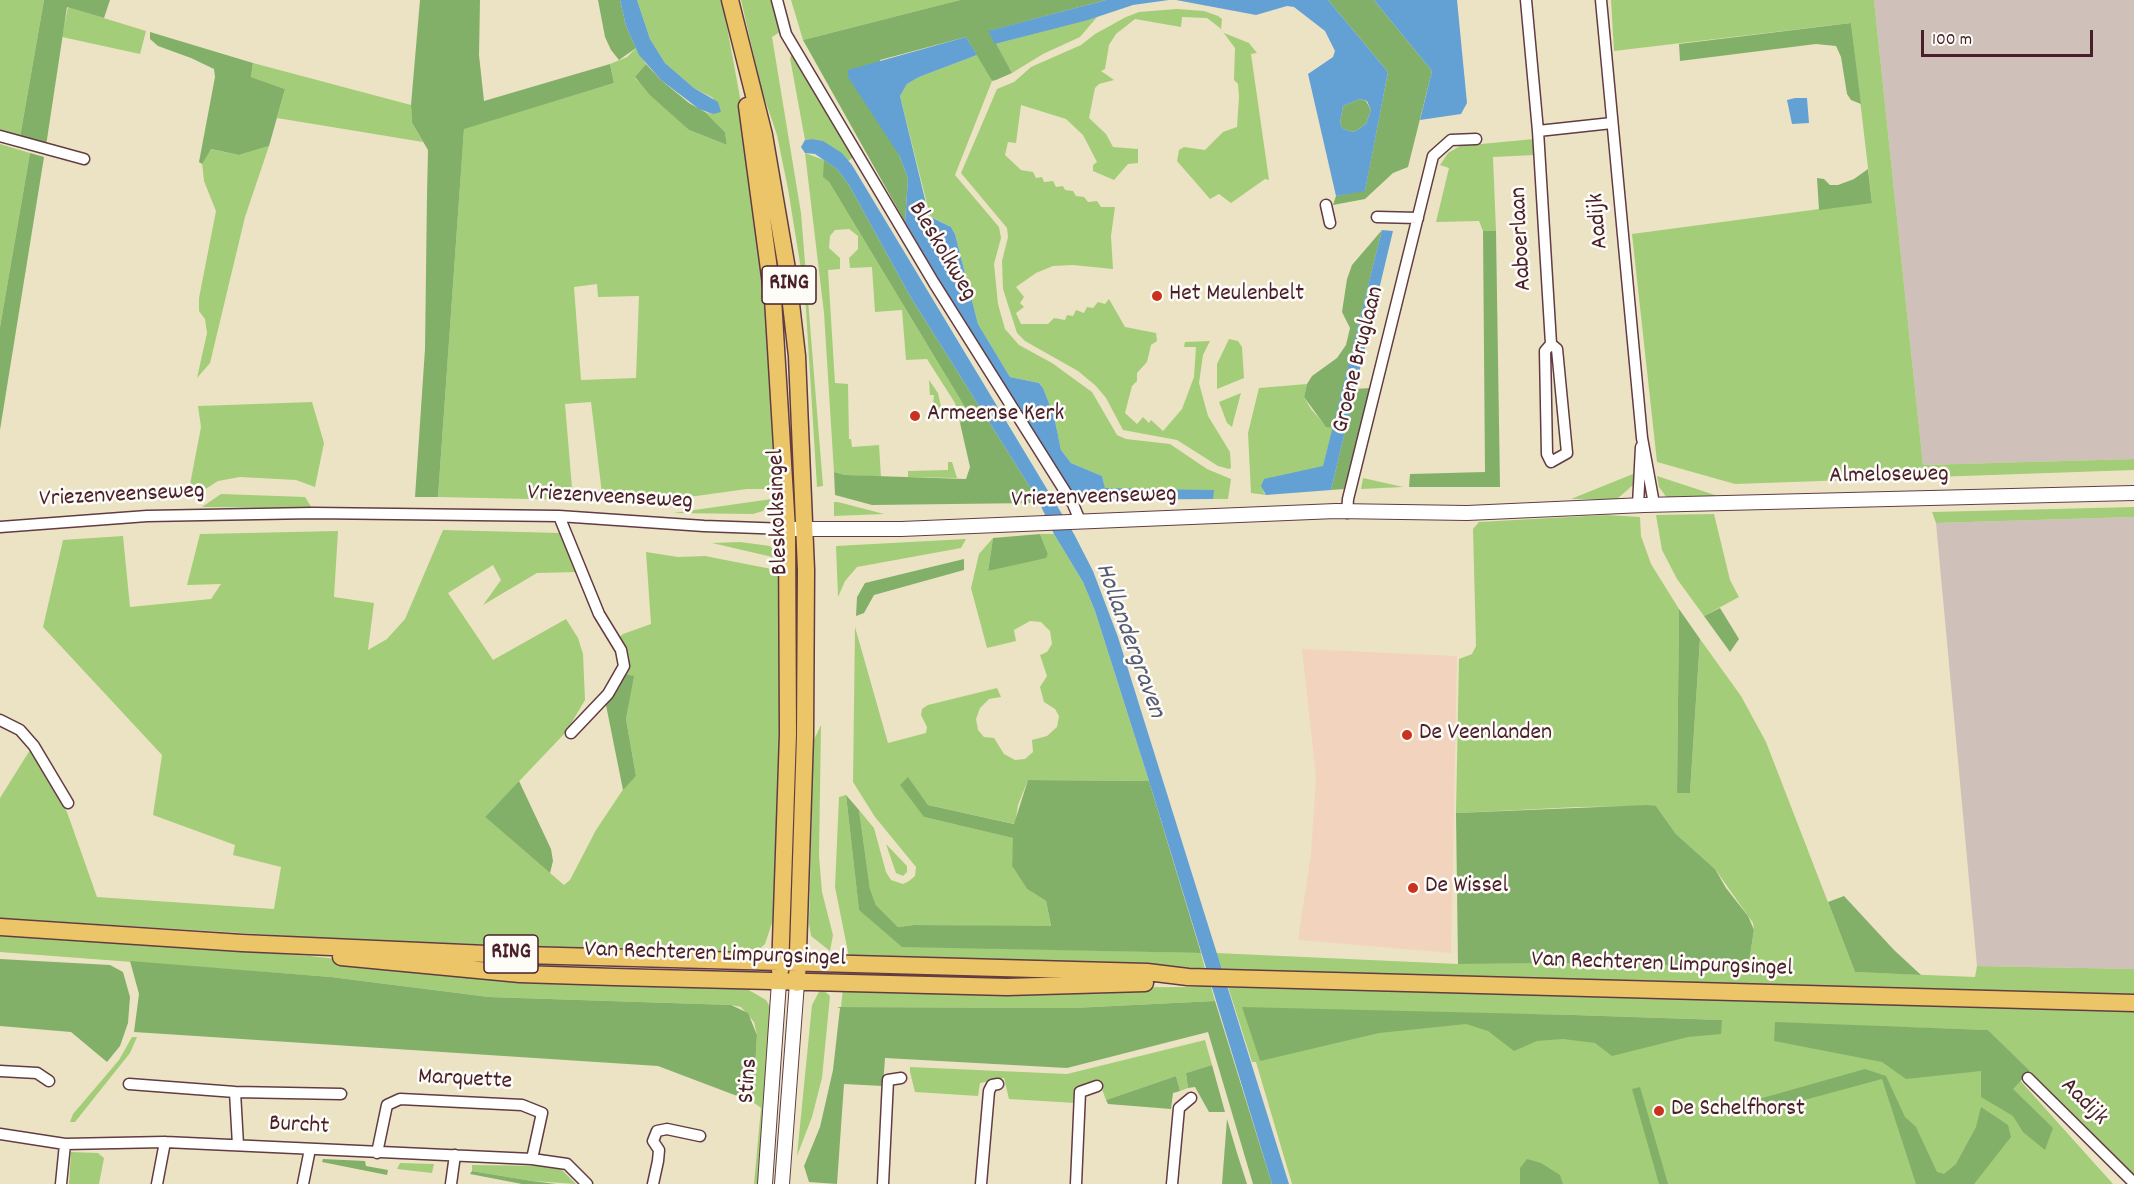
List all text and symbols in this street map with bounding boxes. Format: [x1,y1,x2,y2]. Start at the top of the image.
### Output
scale bar [1924,18,2096,56]
text: 100 m [1932,28,1972,53]
street label: Aaboerlaan [1506,186,1540,292]
street label: Aadijk [1583,192,1617,250]
street label: Bleskolkweg [900,197,982,307]
road number: RING [762,266,816,304]
place label: Het Meulenbelt [1169,282,1304,310]
street label: Groene Bruglaan [1328,284,1392,436]
marker: Het Meulenbelt [1150,289,1164,303]
place label: Armeense Kerk [927,402,1064,430]
marker: Armeense Kerk [908,409,922,423]
street label: Bleskolksingel [763,448,797,576]
street label: Almeloseweg [1829,462,1949,492]
street label: Vriezenveenseweg [39,478,205,516]
street label: Vriezenveenseweg [527,480,693,518]
street label: Vriezenveenseweg [1011,482,1177,516]
water label: Hollandergraven [1086,559,1170,723]
place label: De Veenlanden [1419,721,1552,749]
marker: De Veenlanden [1400,728,1414,742]
place label: De Wissel [1425,874,1508,902]
marker: De Wissel [1406,881,1420,895]
road number: RING [484,935,538,973]
street label: Van Rechteren Limpurgsingel [584,937,846,975]
street label: Van Rechteren Limpurgsingel [1531,947,1793,985]
street label: Stins [734,1058,766,1104]
street label: Marquette [417,1064,513,1098]
street label: Aadijk [2053,1073,2113,1133]
place label: De Schelfhorst [1671,1097,1805,1125]
marker: De Schelfhorst [1652,1104,1666,1118]
street label: Burcht [268,1111,330,1143]

